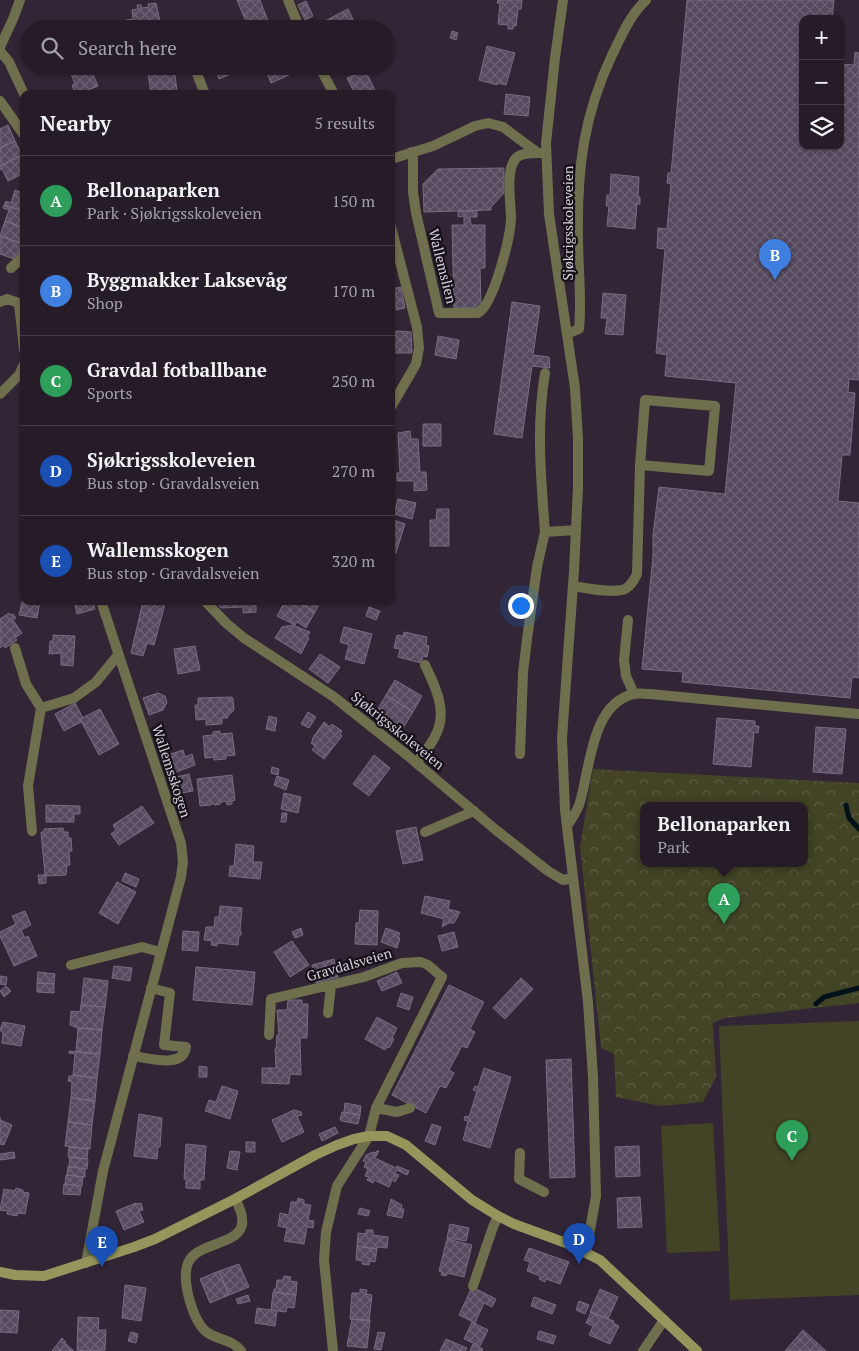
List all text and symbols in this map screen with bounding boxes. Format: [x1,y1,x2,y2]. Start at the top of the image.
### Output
map controls [799,15,844,150]
button: + [799,15,844,60]
search box [20,20,395,75]
icon: search [38,34,66,62]
text: Search here [78,35,177,60]
button: − [799,60,844,105]
button: layers [799,105,844,150]
text: Nearby [40,109,111,137]
text: 5 results [315,112,375,134]
street label: Sjøkrigsskoleveien [558,165,577,280]
text: Bellonaparken [87,177,220,202]
text: A [50,190,62,212]
text: 150 m [332,190,375,212]
text: Park · Sjøkrigsskoleveien [87,202,262,224]
street label: Wallemslien [425,227,462,306]
pin: B [759,239,791,280]
text: Byggmakker Laksevåg [87,267,287,292]
text: B [51,280,61,302]
text: 170 m [332,280,375,302]
text: Shop [87,292,123,314]
text: Gravdal fotballbane [87,357,267,382]
text: C [51,370,61,392]
text: 250 m [332,370,375,392]
text: Sports [87,382,133,404]
text: Sjøkrigsskoleveien [87,447,256,472]
text: D [50,460,62,482]
text: 270 m [332,460,375,482]
text: Bus stop · Gravdalsveien [87,472,260,494]
text: Wallemsskogen [87,537,229,562]
text: E [51,550,61,572]
text: 320 m [332,550,375,572]
text: Bus stop · Gravdalsveien [87,562,260,584]
your location [508,593,534,619]
street label: Sjøkrigsskoleveien [347,686,449,774]
street label: Wallemsskogen [148,722,196,820]
popup [640,802,808,867]
text: Bellonaparken [658,811,790,836]
text: Park [658,836,690,858]
pin: A [708,883,740,924]
street label: Gravdalsveien [304,943,394,985]
pin: C [776,1120,808,1161]
pin: D [563,1223,595,1264]
pin: E [86,1226,118,1267]

